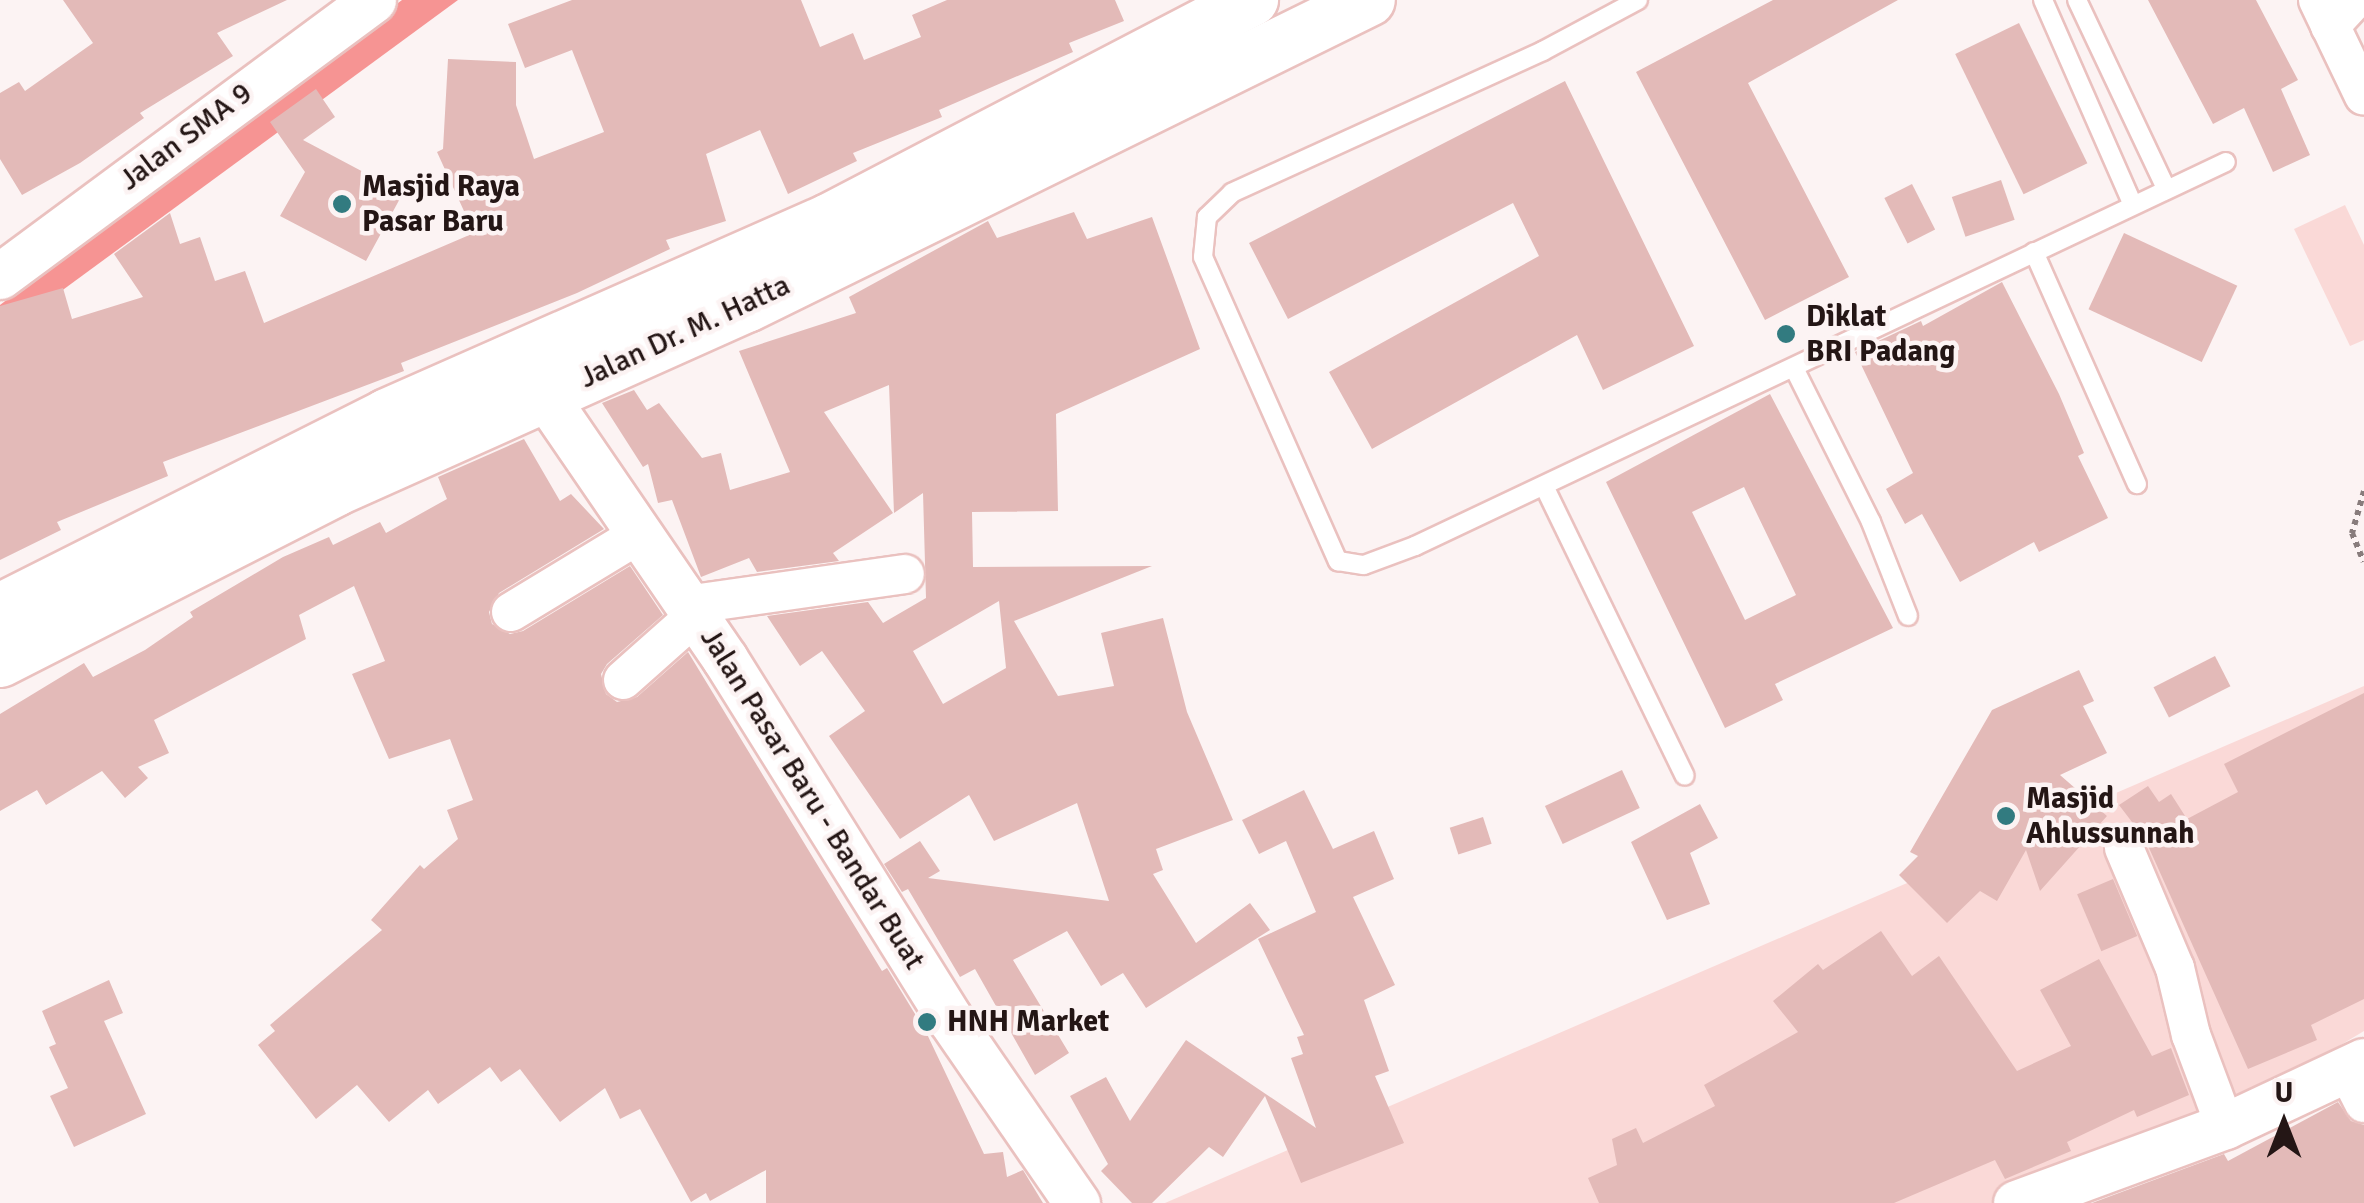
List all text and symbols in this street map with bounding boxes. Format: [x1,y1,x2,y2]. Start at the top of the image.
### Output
street label: Jalan SMA 9 [113,76,259,198]
place label: Masjid Raya Pasar Baru [362,169,520,240]
marker: Masjid Raya Pasar Baru [331,193,353,215]
street label: Jalan Dr. M. Hatta [574,268,796,396]
place label: Diklat BRI Padang [1806,299,1955,370]
marker: Diklat BRI Padang [1775,323,1797,345]
street label: Jalan Pasar Baru - Bandar Buat [692,622,932,976]
place label: Masjid Ahlussunnah [2026,781,2194,852]
marker: Masjid Ahlussunnah [1995,805,2017,827]
place label: HNH Market [947,1004,1109,1040]
marker: HNH Market [916,1011,938,1033]
north arrow [2234,1073,2334,1173]
text: U [2275,1076,2293,1110]

